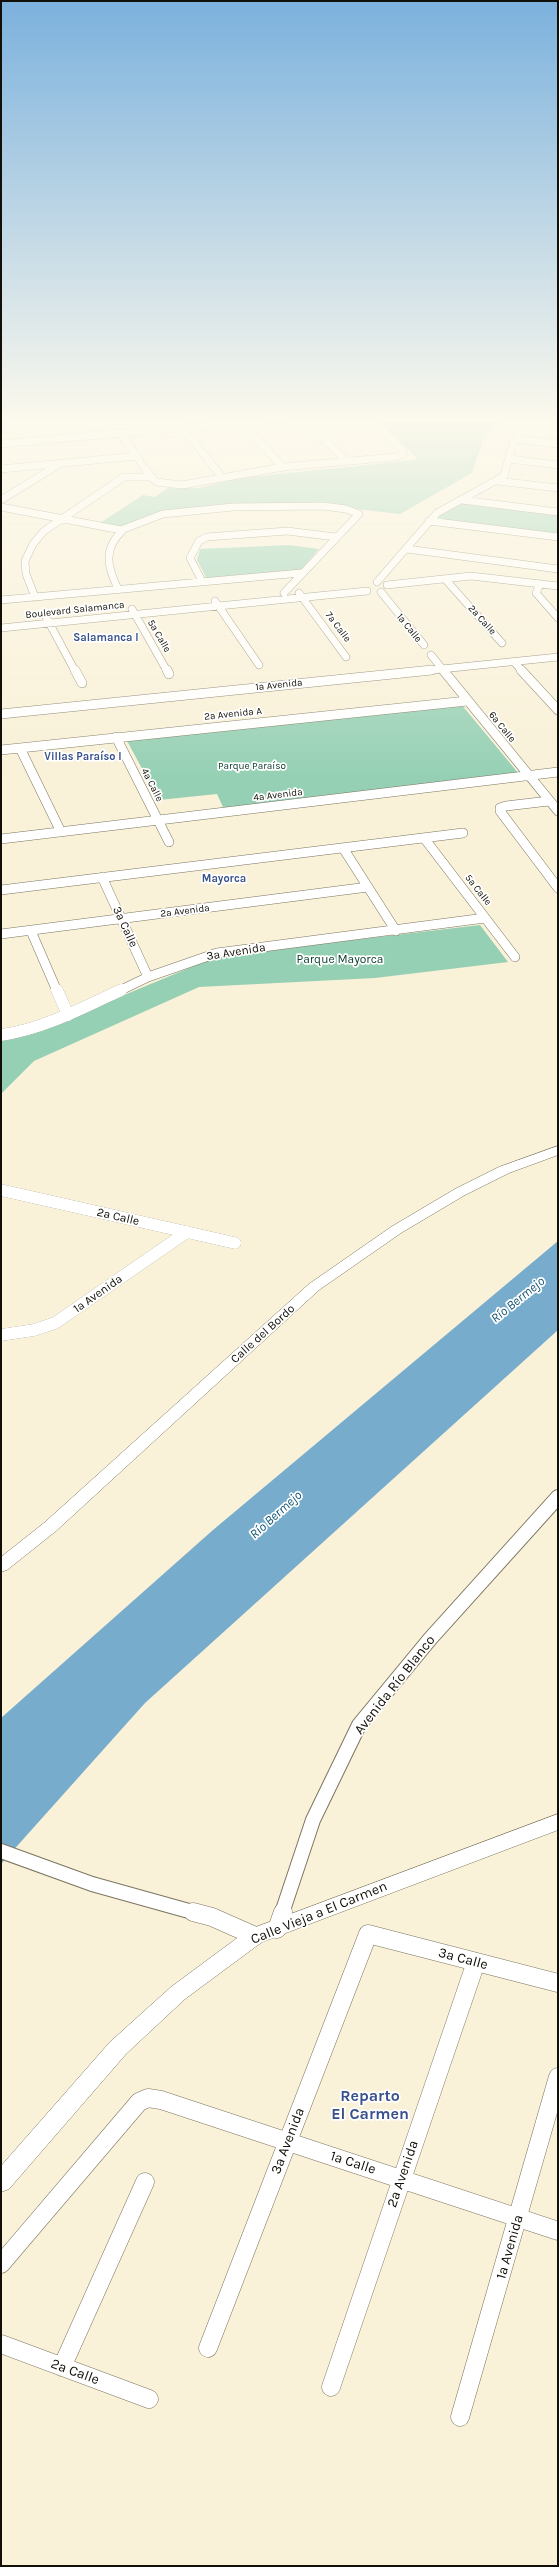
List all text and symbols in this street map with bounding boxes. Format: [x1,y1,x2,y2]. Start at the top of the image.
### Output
street label: Boulevard Salamanca [25,599,125,621]
street label: 2a Calle [465,603,499,637]
street label: 7a Calle [323,609,353,645]
street label: 1a Calle [394,611,424,645]
street label: 5a Calle [145,617,173,655]
district label: Salamanca I [73,631,139,645]
street label: 1a Avenida [255,677,303,693]
street label: 2a Avenida A [204,705,262,723]
street label: 6a Calle [486,709,518,745]
district label: Villas Paraíso I [44,750,122,764]
park label: Parque Paraíso [218,760,286,772]
street label: 4a Calle [139,766,165,804]
street label: 4a Avenida [253,786,303,804]
district label: Mayorca [202,872,246,886]
street label: 5a Calle [462,872,494,908]
street label: 2a Avenida [160,902,210,920]
street label: 3a Calle [109,904,141,950]
street label: 3a Avenida [205,940,267,964]
park label: Parque Mayorca [297,953,383,967]
street label: 2a Calle [95,1205,141,1229]
street label: 1a Avenida [71,1272,125,1316]
water label: Río Bermejo [488,1274,548,1326]
street label: Calle del Bordo [228,1301,298,1367]
water label: Río Bermejo [247,1488,305,1542]
street label: Avenida Río Blanco [351,1632,439,1738]
street label: Calle Vieja a El Carmen [248,1878,390,1948]
street label: 3a Calle [436,1944,490,1974]
district label: Reparto El Carmen [331,2086,409,2124]
street label: 3a Avenida [268,2105,308,2177]
street label: 2a Avenida [384,2138,422,2210]
street label: 1a Calle [328,2148,378,2178]
street label: 1a Avenida [493,2213,527,2281]
street label: 2a Calle [48,2355,102,2389]

